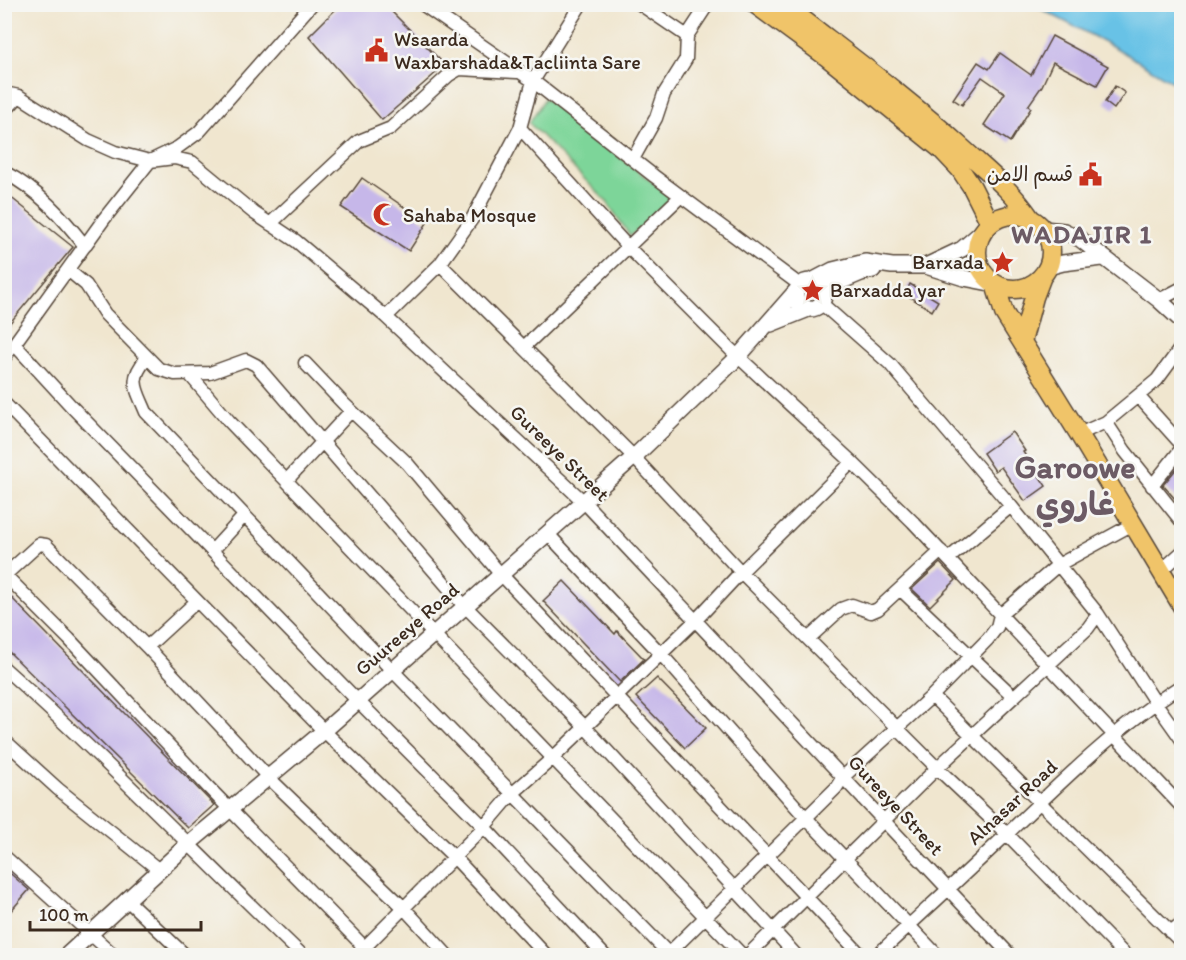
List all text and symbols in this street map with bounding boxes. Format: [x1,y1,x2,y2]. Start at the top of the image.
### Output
place label: Wsaarda Waxbarshada&Tacliinta Sare [394,27,641,74]
public building icon: Wsaarda Waxbarshada&Tacliinta Sare [363,37,389,63]
public building icon: قسم الامن [1078,161,1104,187]
place label: قسم الامن [987,162,1073,189]
mosque icon: Sahaba Mosque [372,202,398,228]
place label: Sahaba Mosque [403,203,536,227]
district label: WADAJIR 1 [1011,218,1153,250]
place icon: Barxada [989,249,1015,275]
place label: Barxada [912,250,985,274]
place icon: Barxadda yar [799,277,825,303]
place label: Barxadda yar [830,278,945,302]
street label: Gureeye Street [505,400,615,507]
district label: Garoowe غاروي [1014,448,1136,528]
street label: Guureeye Road [350,577,464,681]
street label: Gureeye Street [843,750,949,861]
street label: Alnasar Road [962,754,1062,850]
scale bar [30,894,201,932]
text: 100 m [39,904,89,926]

